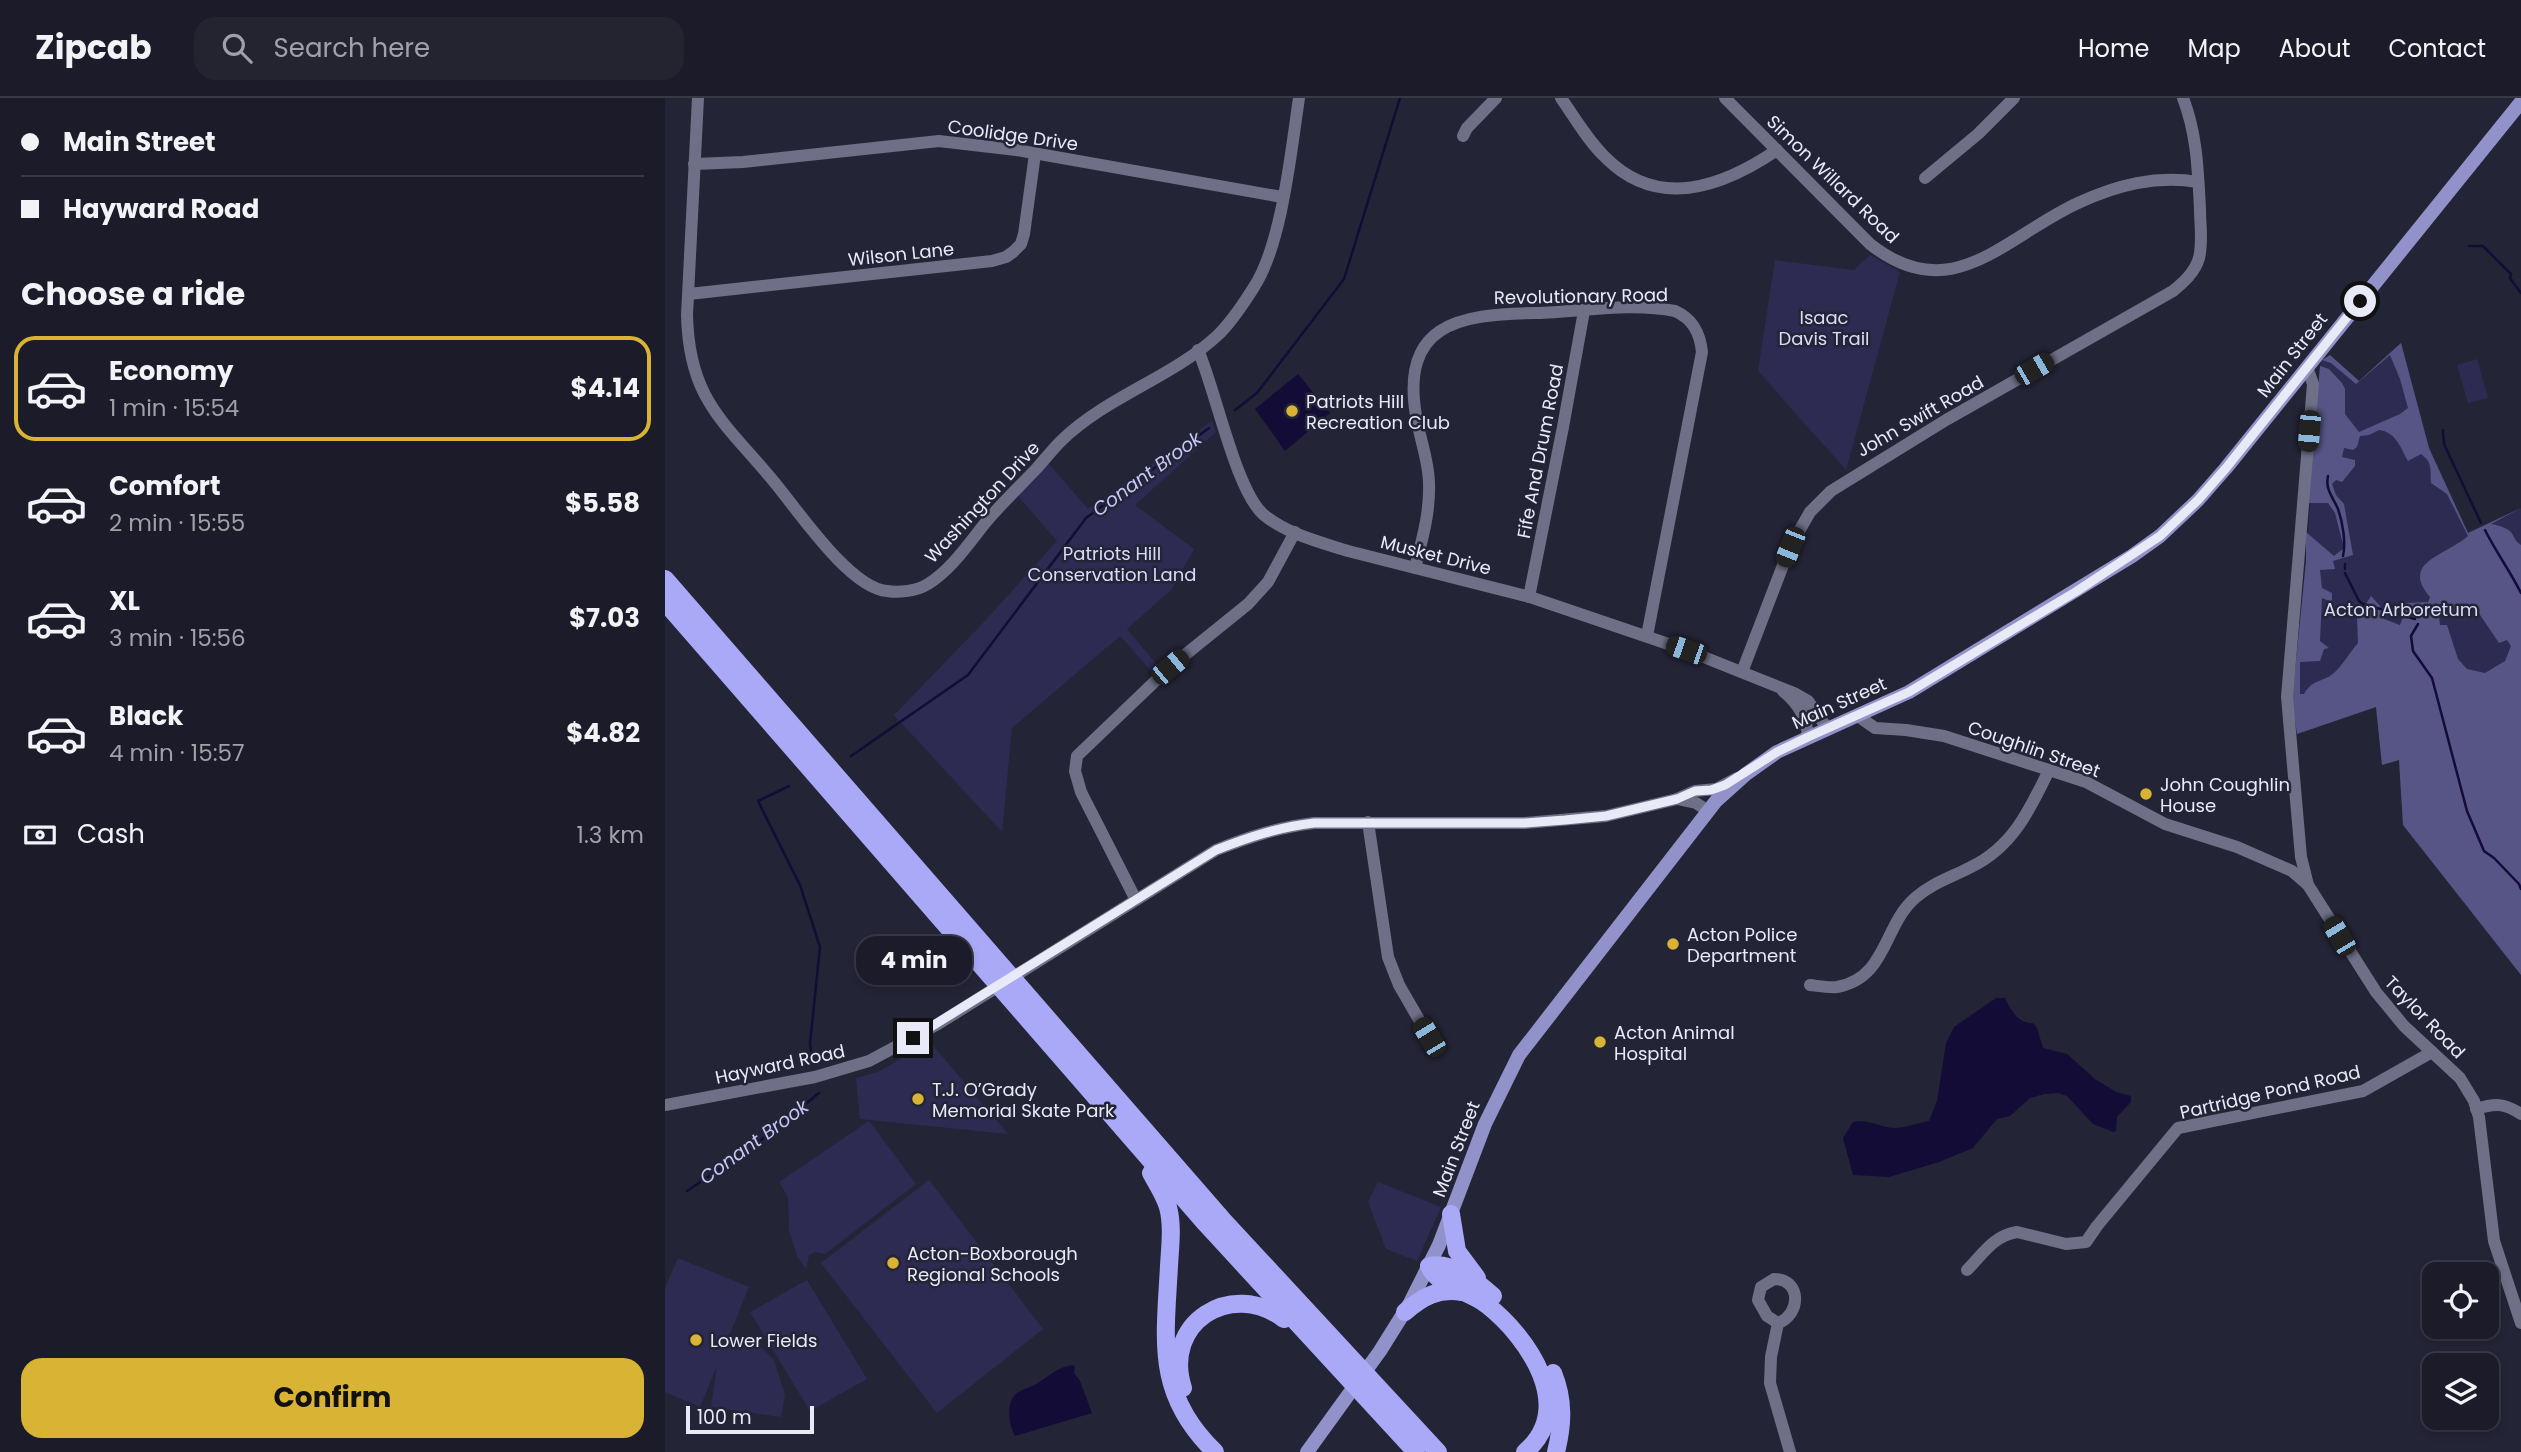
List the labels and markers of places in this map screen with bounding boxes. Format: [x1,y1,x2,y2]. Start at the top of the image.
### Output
place label: Patriots Hill Recreation Club [1306,389,1450,435]
marker: Patriots Hill Recreation Club [1284,403,1300,419]
place label: John Coughlin House [2160,772,2290,818]
marker: John Coughlin House [2138,786,2154,802]
place label: Acton Police Department [1687,922,1797,968]
marker: Acton Police Department [1665,936,1681,952]
place label: Acton Animal Hospital [1614,1020,1735,1066]
marker: Acton Animal Hospital [1592,1034,1608,1050]
place label: T.J. O’Grady Memorial Skate Park [932,1077,1115,1123]
marker: T.J. O’Grady Memorial Skate Park [910,1091,926,1107]
place label: Acton-Boxborough Regional Schools [907,1241,1078,1287]
marker: Acton-Boxborough Regional Schools [885,1255,901,1271]
place label: Lower Fields [710,1328,817,1353]
marker: Lower Fields [688,1332,704,1348]

